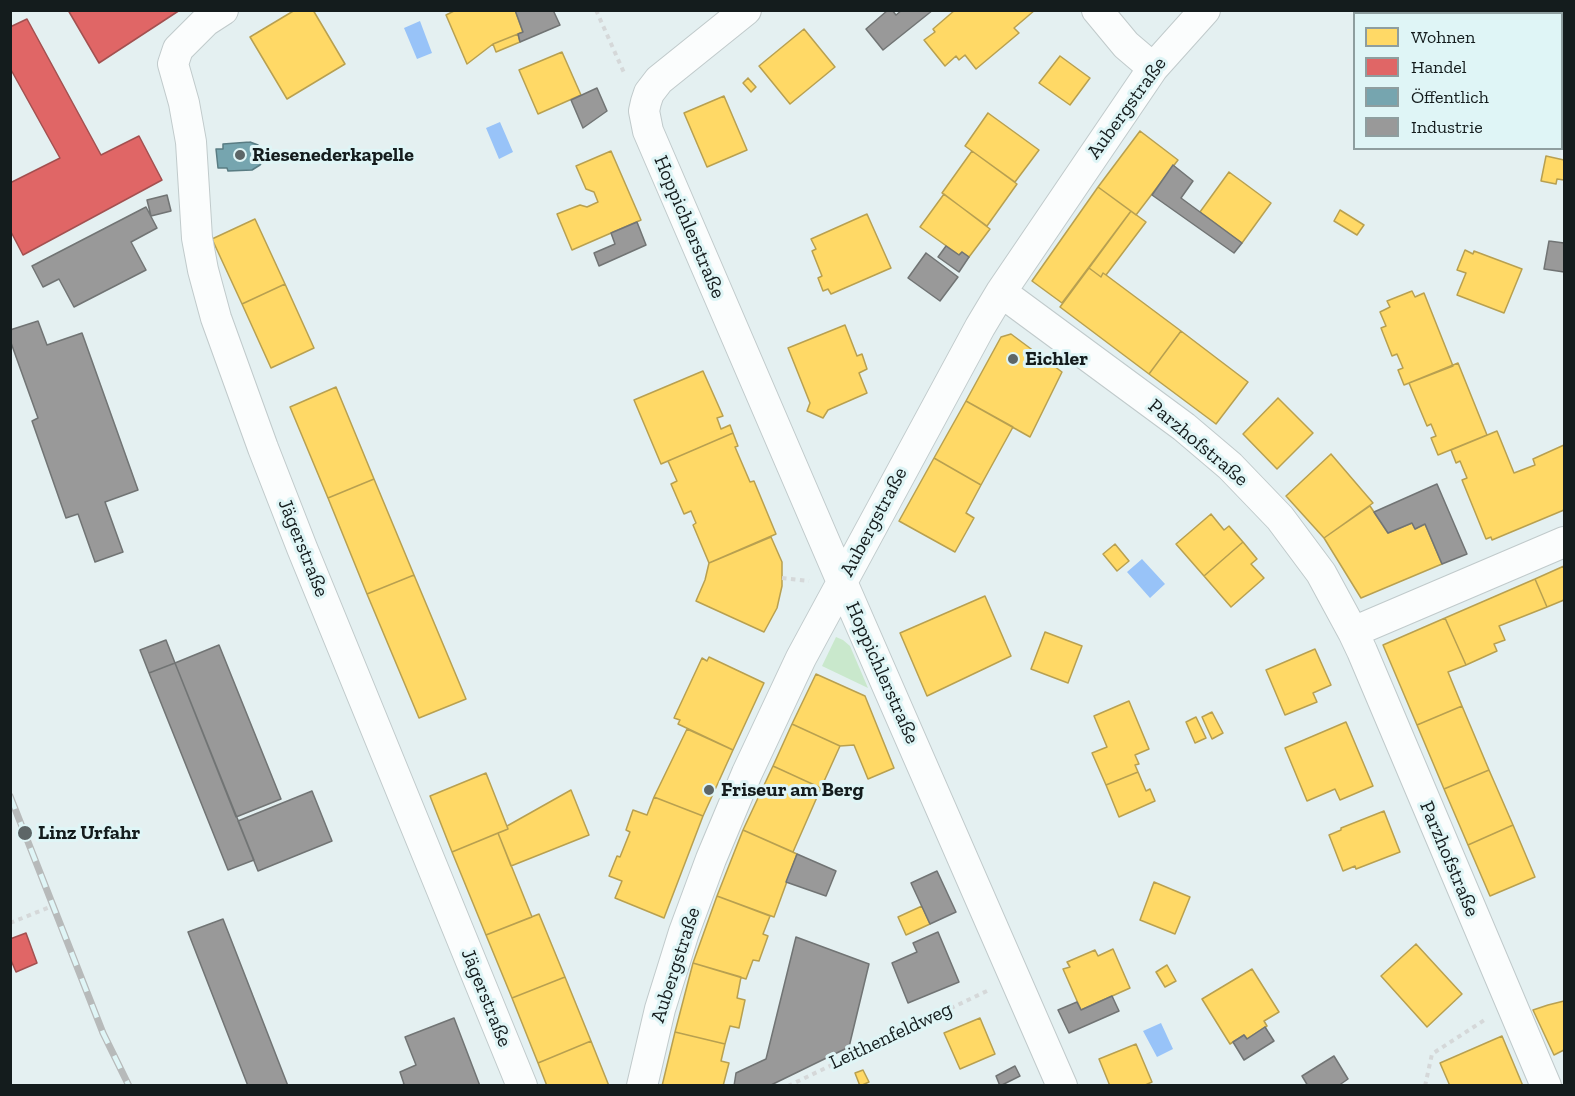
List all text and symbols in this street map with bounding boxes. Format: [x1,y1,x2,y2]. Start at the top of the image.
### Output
legend [1353,12,1563,150]
text: Wohnen [1411,26,1475,48]
street label: Aubergstraße [1082,52,1172,164]
text: Handel [1411,56,1467,78]
text: Öffentlich [1411,86,1489,108]
text: Industrie [1411,116,1483,138]
place label: Riesenederkapelle [252,143,414,167]
marker: Riesenederkapelle [233,148,247,162]
street label: Hoppichlerstraße [648,152,730,302]
place label: Eichler [1025,347,1088,371]
marker: Eichler [1006,352,1020,366]
street label: Parzhofstraße [1143,394,1253,492]
street label: Aubergstraße [835,463,913,581]
street label: Jägerstraße [272,495,334,601]
street label: Hoppichlerstraße [840,598,924,748]
place label: Friseur am Berg [721,778,864,802]
marker: Friseur am Berg [702,783,716,797]
street label: Parzhofstraße [1414,798,1484,920]
place label: Linz Urfahr [38,821,140,845]
marker: Linz Urfahr [16,824,34,842]
street label: Aubergstraße [646,904,706,1026]
street label: Jägerstraße [455,945,517,1051]
street label: Leithenfeldweg [826,997,956,1075]

